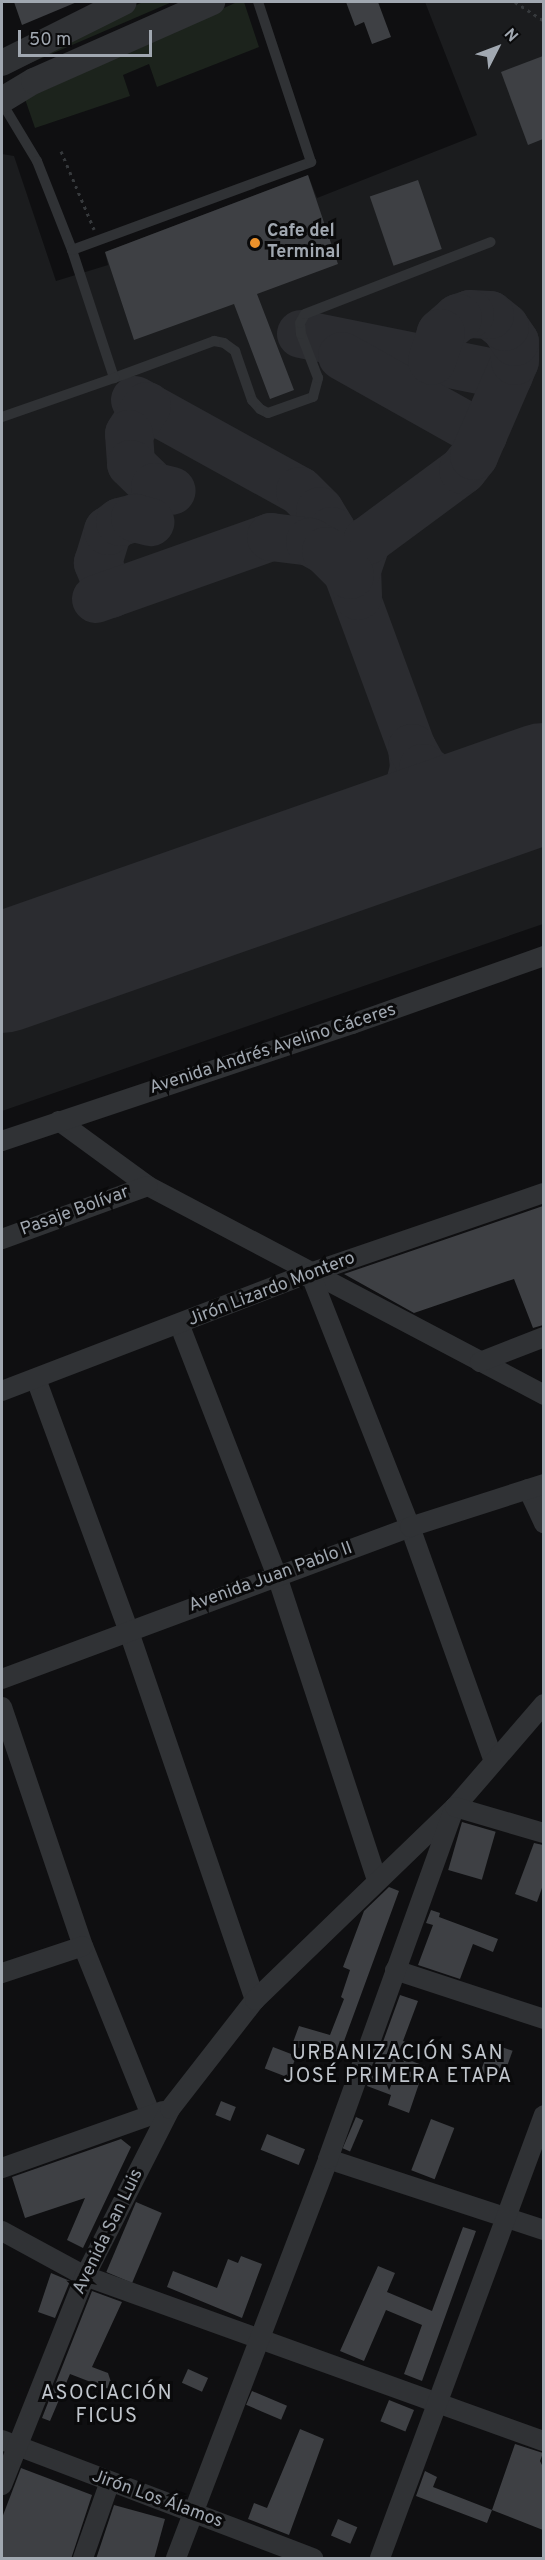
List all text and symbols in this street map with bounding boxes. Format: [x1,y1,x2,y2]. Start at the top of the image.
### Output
scale bar [21,18,154,56]
north arrow [467,18,527,78]
text: N [499,25,522,47]
text: 50 m [29,29,71,52]
place label: Cafe del Terminal [267,222,340,264]
marker: Cafe del Terminal [248,236,262,250]
street label: Avenida Andrés Avelino Cáceres [146,1000,400,1100]
street label: Pasaje Bolívar [18,1182,132,1242]
street label: Jirón Lizardo Montero [185,1248,359,1332]
street label: Avenida Juan Pablo II [186,1538,356,1618]
district label: URBANIZACIÓN SAN JOSÉ PRIMERA ETAPA [283,2043,513,2090]
street label: Avenida San Luis [69,2166,149,2298]
district label: ASOCIACIÓN FICUS [41,2382,173,2429]
street label: Jirón Los Álamos [88,2466,226,2534]

